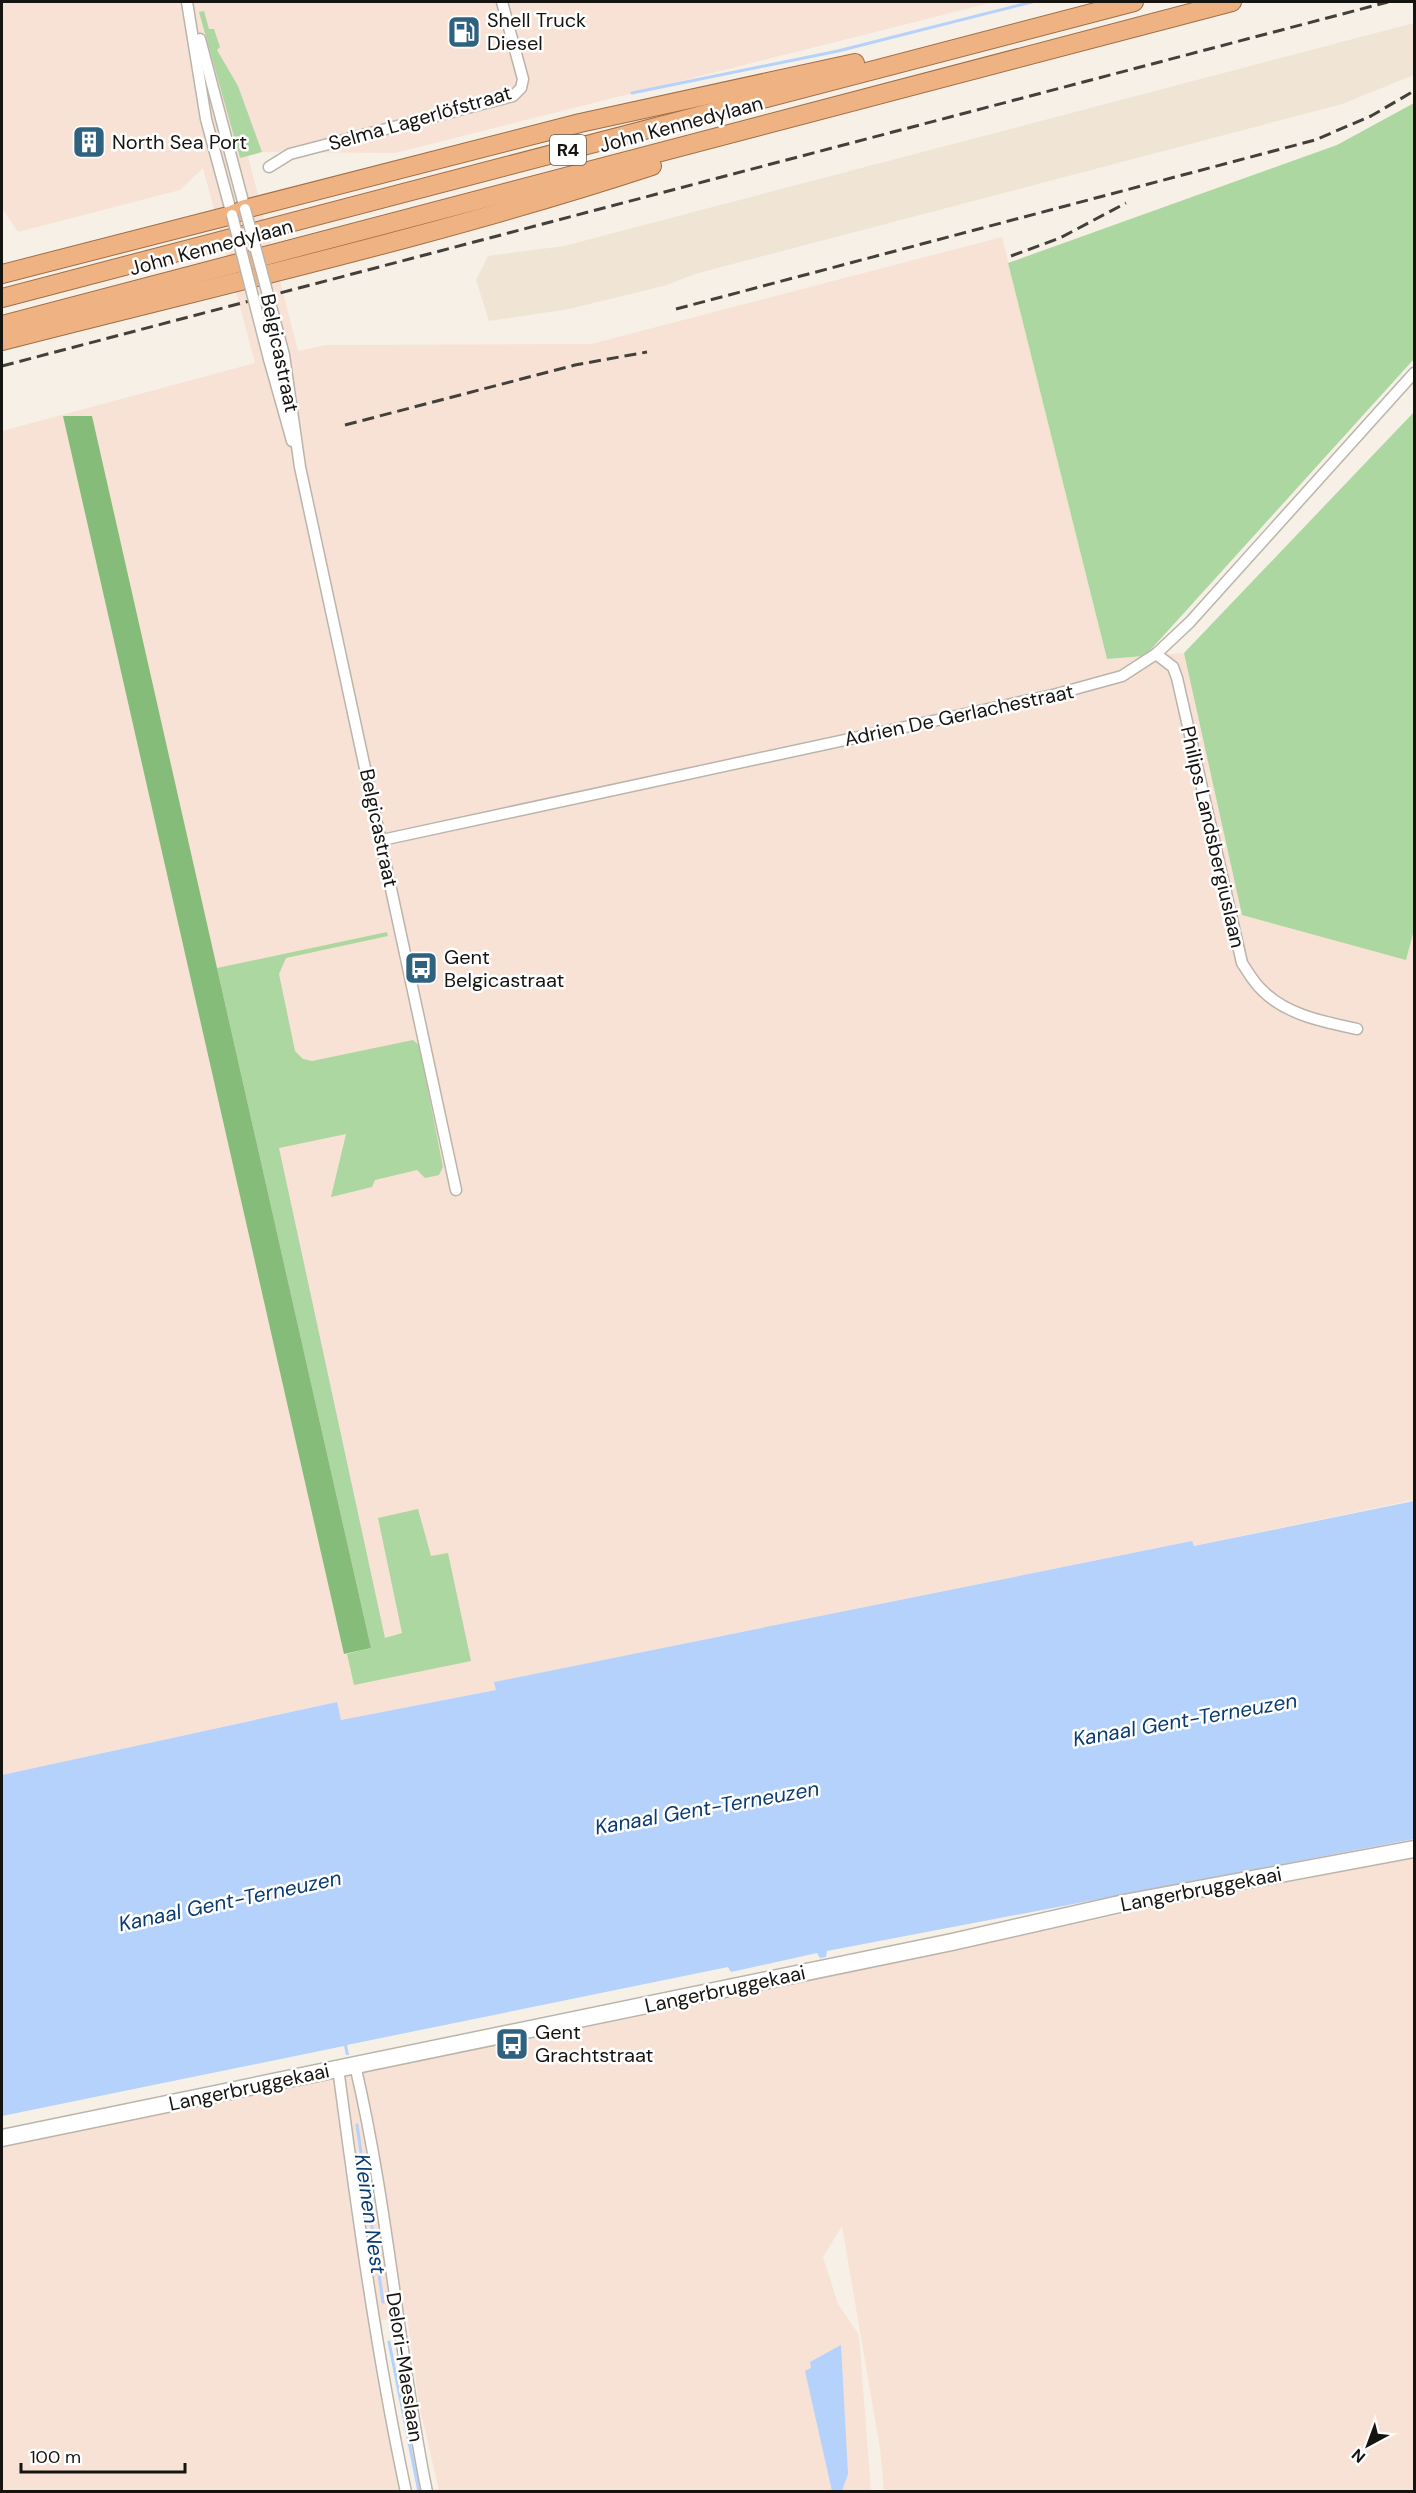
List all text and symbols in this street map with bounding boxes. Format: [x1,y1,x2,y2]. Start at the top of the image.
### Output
place label: Shell Truck Diesel [487,7,586,56]
fuel station icon: Shell Truck Diesel [446,14,482,50]
street label: Selma Lagerlöfstraat [325,79,515,157]
street label: John Kennedylaan [596,90,766,158]
building icon: North Sea Port [71,124,107,160]
place label: North Sea Port [112,129,247,155]
road number: R4 [550,135,586,165]
street label: John Kennedylaan [126,213,296,281]
street label: Belgicastraat [255,291,305,415]
street label: Adrien De Gerlachestraat [842,678,1076,752]
street label: Philips Landsbergiuslaan [1175,724,1251,950]
street label: Belgicastraat [354,766,404,890]
place label: Gent Belgicastraat [444,944,564,993]
bus stop icon: Gent Belgicastraat [403,950,439,986]
water label: Kanaal Gent-Terneuzen [1071,1686,1299,1754]
water label: Kanaal Gent-Terneuzen [593,1774,821,1842]
street label: Langerbruggekaai [1118,1861,1284,1917]
water label: Kanaal Gent-Terneuzen [116,1864,344,1938]
street label: Langerbruggekaai [642,1959,808,2019]
place label: Gent Grachtstraat [535,2019,654,2068]
bus stop icon: Gent Grachtstraat [494,2026,530,2062]
street label: Langerbruggekaai [166,2057,332,2117]
water label: Kleinen Nest [348,2152,392,2277]
street label: Delori-Maeslaan [380,2290,430,2444]
north arrow [1338,2415,1398,2475]
scale bar [21,2436,184,2474]
text: N [1347,2444,1370,2468]
text: 100 m [30,2445,81,2469]

